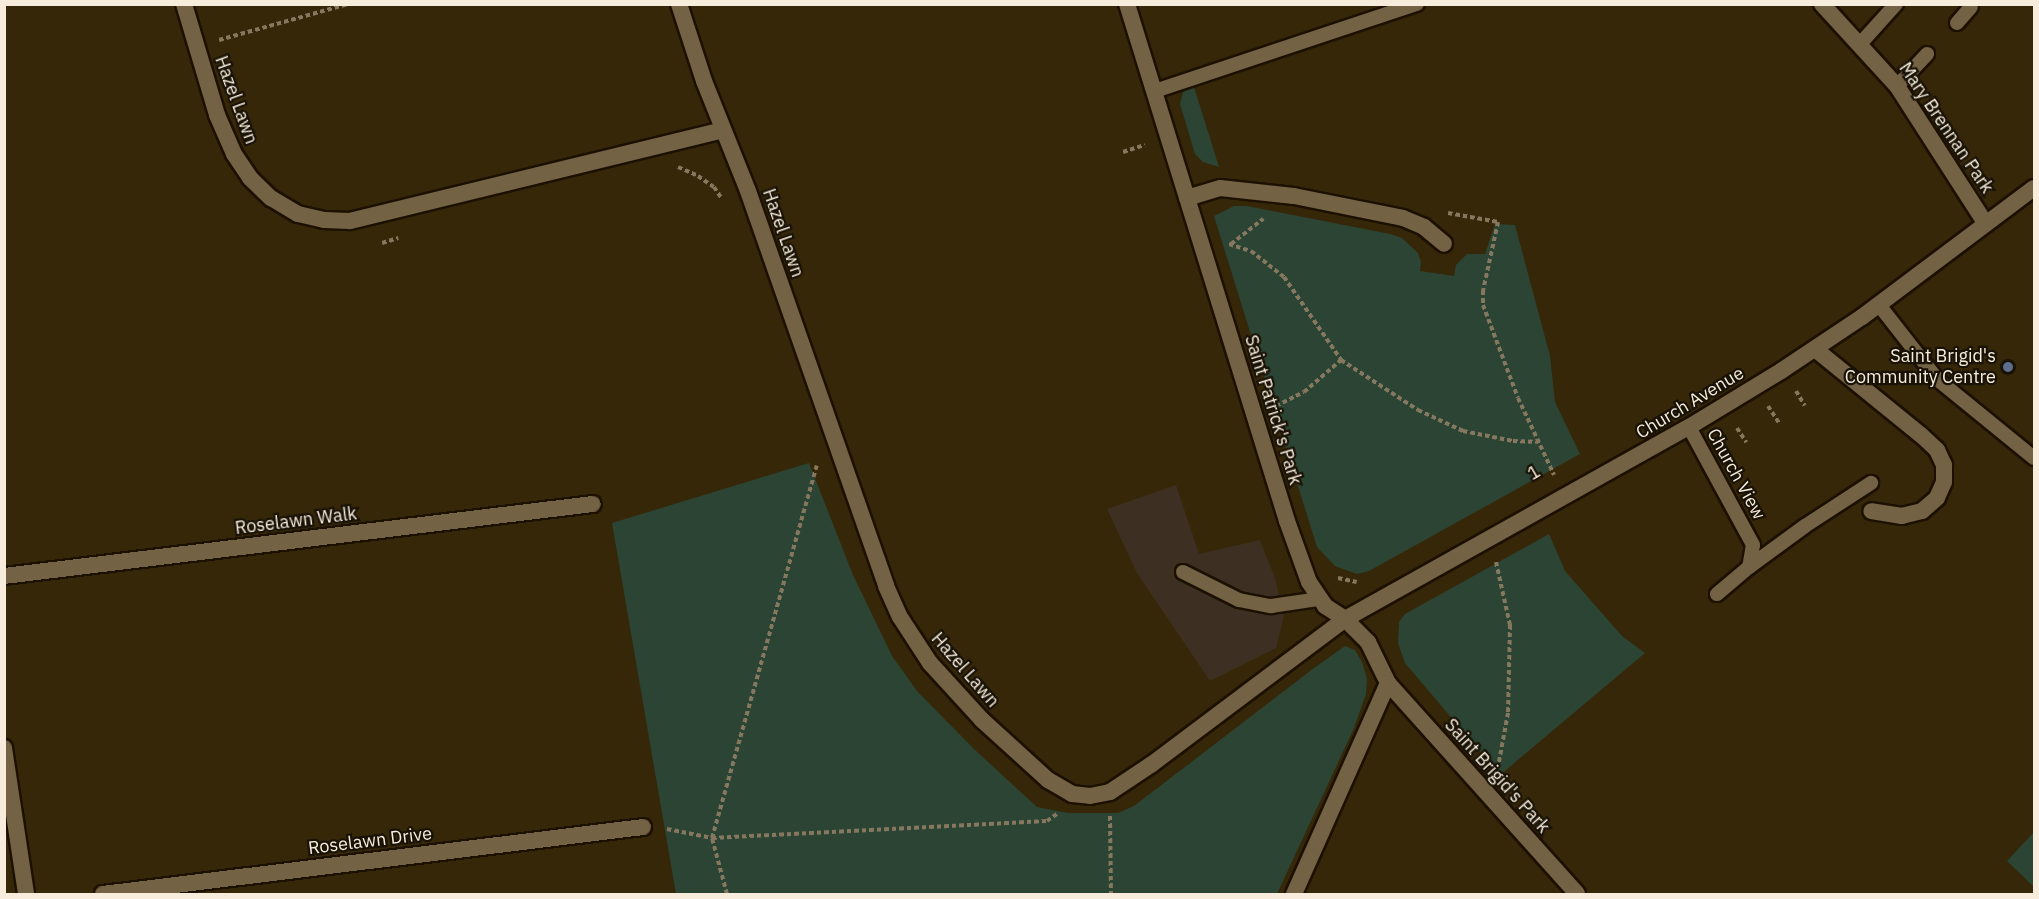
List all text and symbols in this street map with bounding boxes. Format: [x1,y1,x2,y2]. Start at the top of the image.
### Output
street label: Hazel Lawn [210,53,262,147]
street label: Mary Brennan Park [1894,58,1998,198]
street label: Hazel Lawn [758,186,808,280]
street label: Saint Patrick's Park [1240,333,1306,487]
place label: Saint Brigid's Community Centre [1845,346,1996,388]
marker: Saint Brigid's Community Centre [2001,360,2015,374]
street label: Church Avenue [1632,362,1748,444]
street label: Church View [1702,425,1770,523]
street label: 1 [1524,461,1544,485]
street label: Roselawn Walk [234,503,358,539]
street label: Hazel Lawn [927,628,1003,712]
street label: Saint Brigid's Park [1440,714,1554,838]
street label: Roselawn Drive [307,823,433,859]

